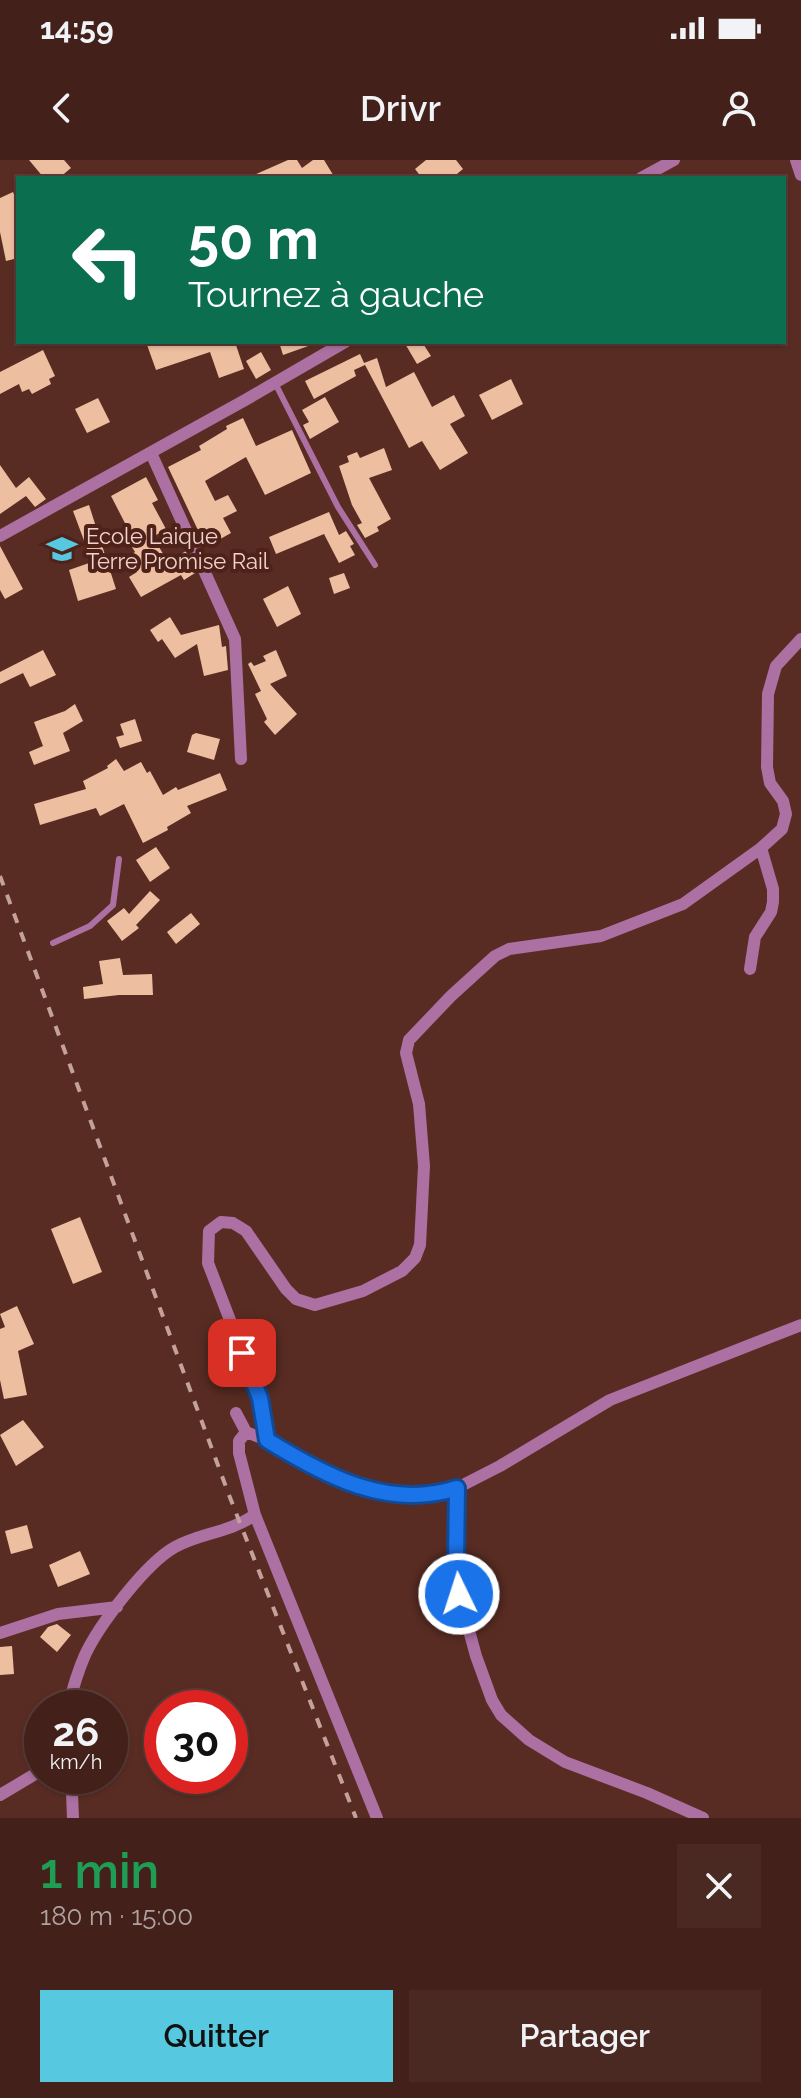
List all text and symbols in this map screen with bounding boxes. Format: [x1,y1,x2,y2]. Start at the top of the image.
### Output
text: 14:59 [40,11,114,46]
icon: back [40,86,84,130]
icon: person [717,86,761,130]
text: Drivr [360,87,441,129]
text: 50 m [188,206,319,272]
icon: left [56,208,160,312]
text: Tournez à gauche [188,273,484,315]
place label: Ecole Laique Terre Promise Rail [86,523,269,574]
school or university icon: Ecole Laique Terre Promise Rail [45,532,79,566]
pin [208,1319,276,1387]
icon: arrive [220,1331,264,1375]
position arrow [417,1552,501,1636]
speed limit sign: 30 [144,1690,248,1794]
text: 26 [53,1708,99,1755]
text: km/h [50,1750,102,1774]
text: 1 min [40,1843,159,1899]
button: close [677,1844,761,1928]
text: 180 m · 15:00 [40,1901,193,1931]
button: Quitter [40,1990,393,2082]
button: Partager [409,1990,761,2082]

